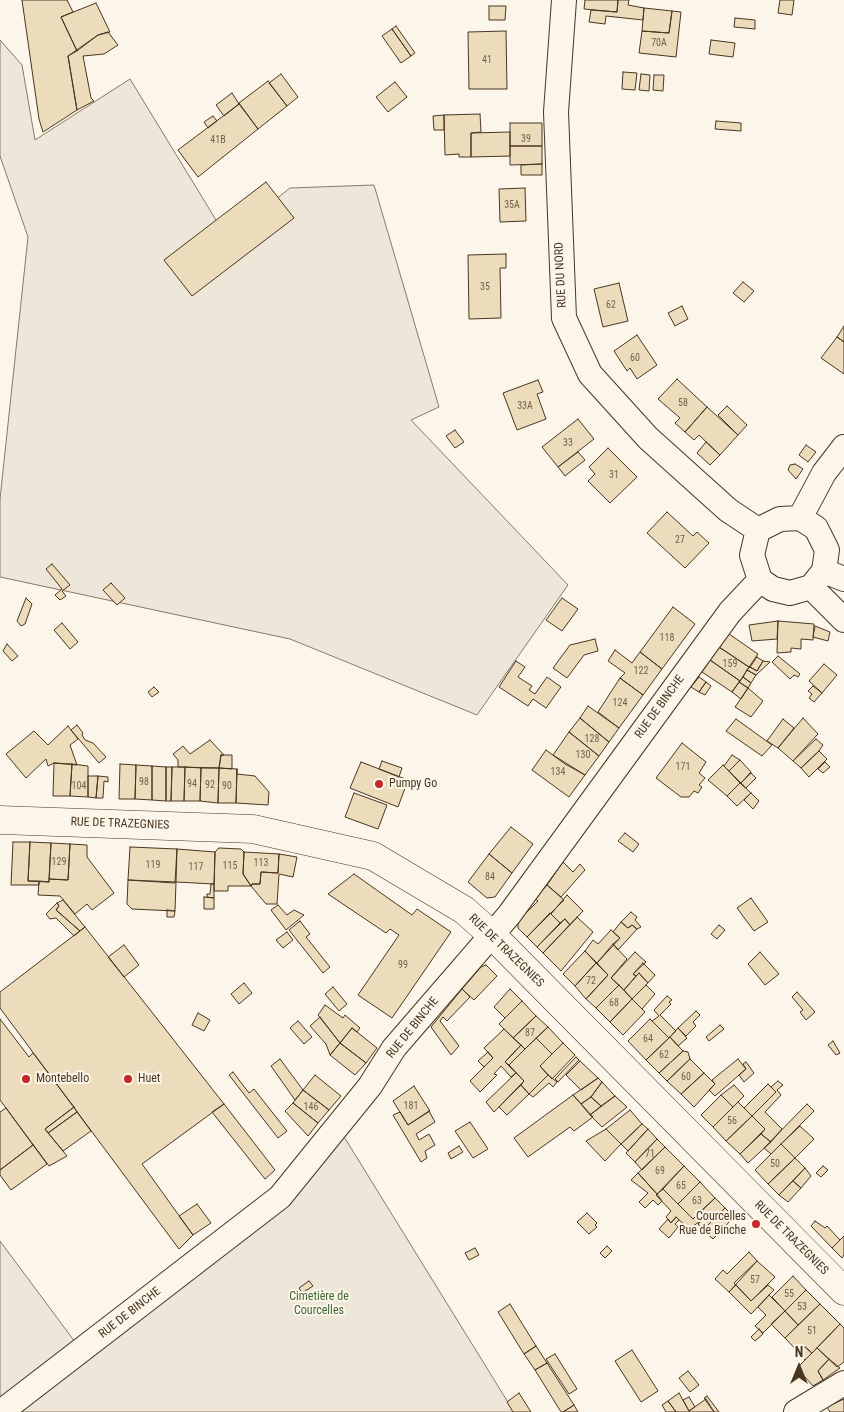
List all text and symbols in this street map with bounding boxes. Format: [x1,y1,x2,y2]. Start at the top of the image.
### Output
house number: 70A [651,37,667,49]
house number: 41 [482,54,492,66]
house number: 39 [521,133,531,145]
house number: 41B [210,134,226,146]
house number: 35A [504,199,520,211]
street label: RUE DU NORD [552,242,570,308]
house number: 35 [480,281,490,293]
house number: 62 [606,299,616,311]
house number: 60 [630,352,640,364]
house number: 58 [678,397,688,409]
house number: 33A [517,400,533,412]
house number: 33 [563,437,573,449]
house number: 31 [609,469,619,481]
house number: 27 [675,534,685,546]
house number: 118 [660,632,674,644]
house number: 159 [723,658,737,670]
house number: 122 [634,665,648,677]
street label: RUE DE BINCHE [632,673,688,741]
house number: 124 [613,697,627,709]
house number: 128 [585,733,599,745]
house number: 130 [576,749,590,761]
house number: 171 [676,761,690,773]
house number: 134 [551,766,565,778]
house number: 98 [139,776,149,788]
place label: Pumpy Go [389,777,437,791]
house number: 94 [187,778,197,790]
marker: Pumpy Go [373,778,385,790]
house number: 92 [205,779,215,791]
house number: 104 [72,780,86,792]
house number: 90 [222,780,232,792]
street label: RUE DE TRAZEGNIES [70,815,170,833]
house number: 129 [52,856,66,868]
house number: 113 [254,857,268,869]
house number: 119 [146,859,160,871]
house number: 115 [223,860,237,872]
house number: 117 [189,861,203,873]
house number: 84 [485,871,495,883]
street label: RUE DE TRAZEGNIES [465,911,547,991]
house number: 99 [398,959,408,971]
house number: 72 [586,975,596,987]
street label: RUE DE BINCHE [384,994,442,1062]
house number: 68 [609,997,619,1009]
house number: 87 [525,1027,535,1039]
house number: 64 [643,1033,653,1045]
house number: 62 [659,1049,669,1061]
house number: 60 [681,1071,691,1083]
place label: Montebello [36,1072,89,1086]
place label: Huet [138,1072,160,1086]
marker: Montebello [20,1073,32,1085]
marker: Huet [122,1073,134,1085]
house number: 181 [404,1100,418,1112]
house number: 146 [304,1101,318,1113]
house number: 56 [727,1115,737,1127]
house number: 71 [645,1148,655,1160]
house number: 50 [770,1158,780,1170]
house number: 69 [655,1165,665,1177]
house number: 65 [676,1180,686,1192]
house number: 63 [692,1195,702,1207]
street label: RUE DE TRAZEGNIES [751,1198,831,1278]
place label: Courcelles Rue de Binche [679,1210,746,1238]
marker: Courcelles Rue de Binche [750,1218,762,1230]
house number: 57 [750,1274,760,1286]
street label: RUE DE BINCHE [96,1284,164,1342]
house number: 55 [784,1288,794,1300]
park label: Cimetière de Courcelles [289,1290,349,1318]
house number: 53 [797,1301,807,1313]
house number: 51 [807,1325,817,1337]
north arrow [774,1342,824,1392]
text: N [795,1344,803,1360]

